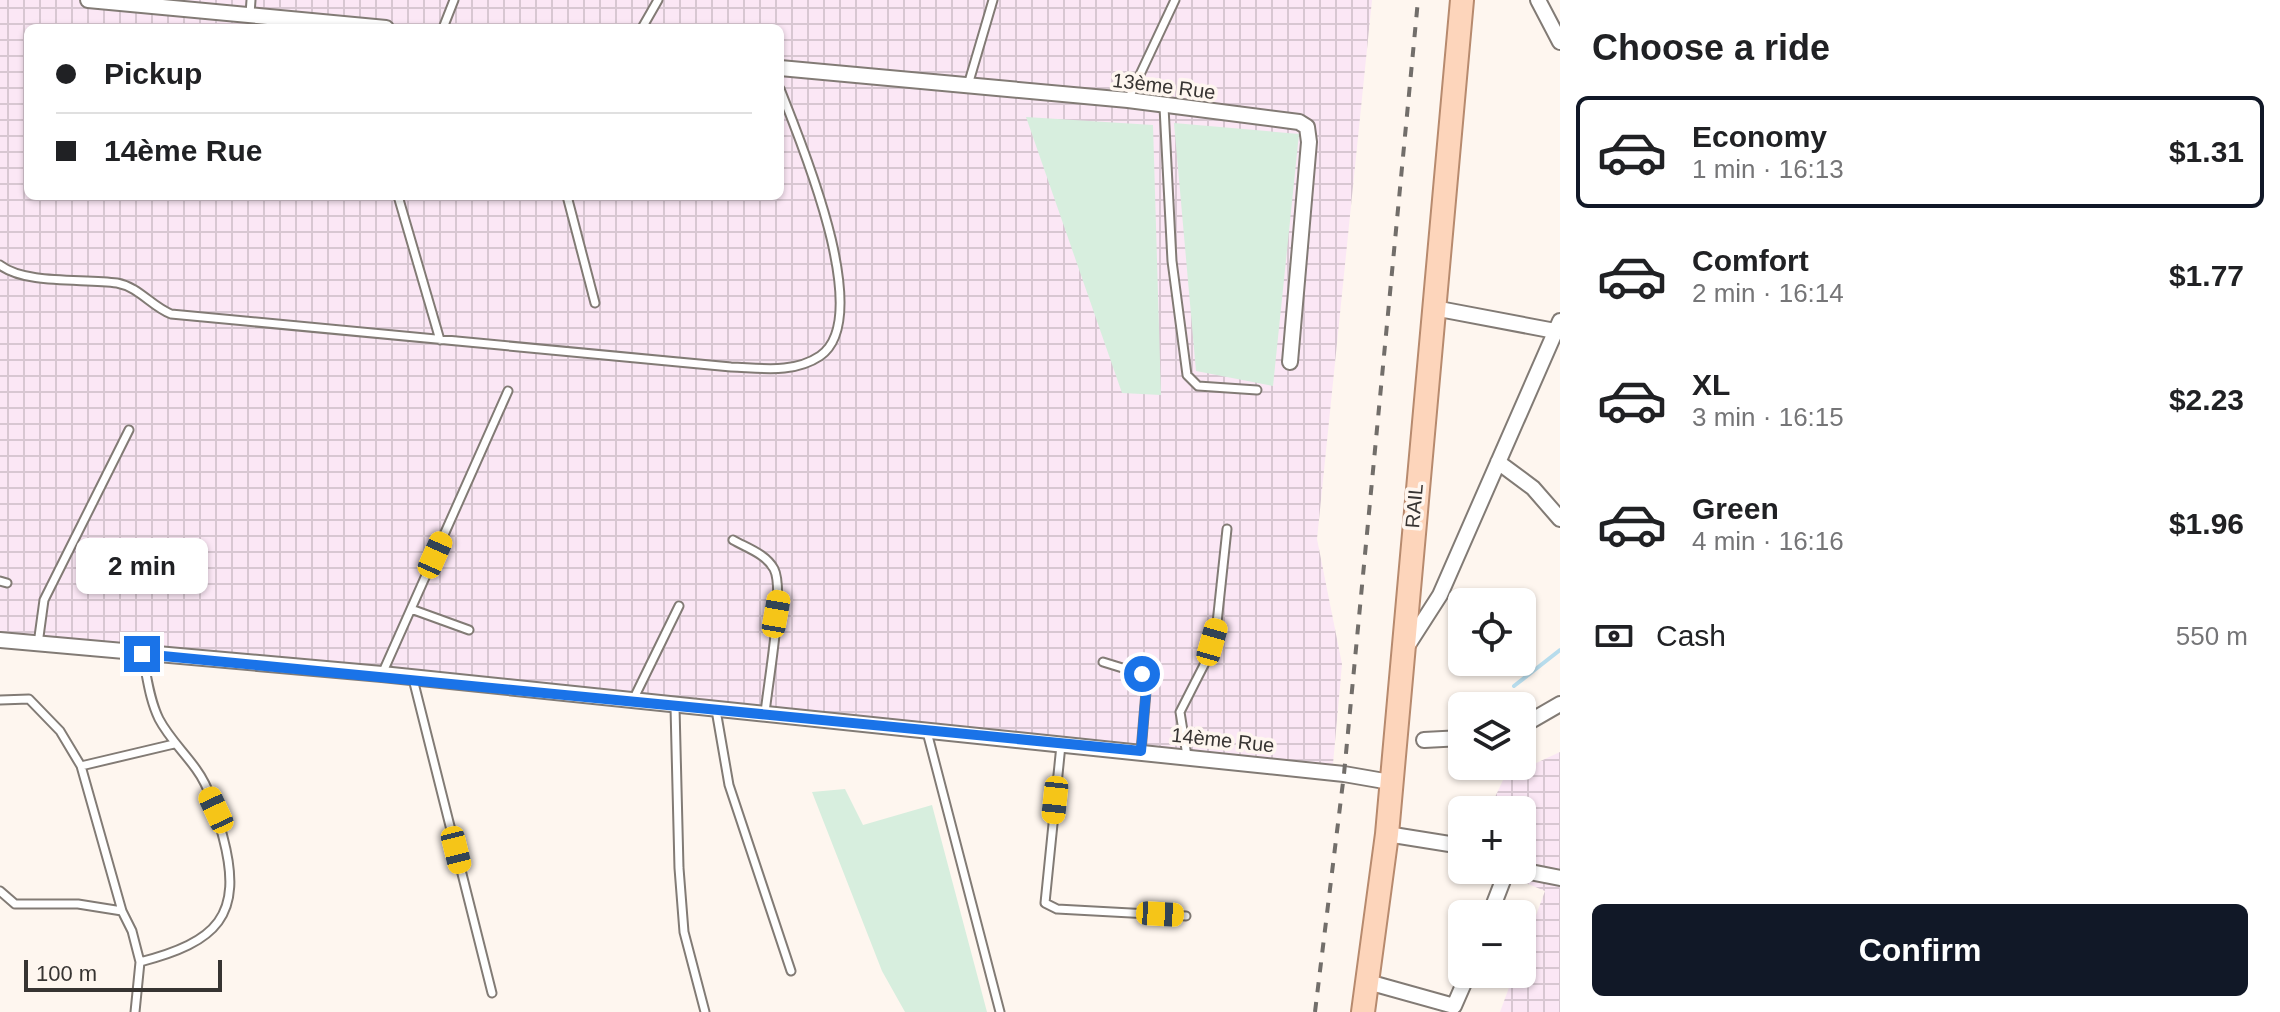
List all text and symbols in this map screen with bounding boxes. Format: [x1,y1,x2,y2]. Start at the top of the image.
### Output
text: Choose a ride [1592,27,1830,68]
text: Pickup [104,57,202,90]
street label: 13ème Rue [1111,69,1217,103]
icon: car [1596,116,1668,188]
text: Economy [1692,120,1827,153]
text: 14ème Rue [104,134,262,167]
text: $1.31 [2169,135,2244,168]
text: 1 min · 16:13 [1692,154,1844,184]
icon: car [1596,240,1668,312]
text: Comfort [1692,244,1809,277]
text: $1.77 [2169,259,2244,292]
text: 2 min · 16:14 [1692,278,1844,308]
icon: car [1596,364,1668,436]
text: XL [1692,368,1730,401]
text: $2.23 [2169,383,2244,416]
text: 3 min · 16:15 [1692,402,1844,432]
street label: RAIL [1401,483,1427,529]
icon: car [1596,488,1668,560]
text: Green [1692,492,1779,525]
text: $1.96 [2169,507,2244,540]
text: 4 min · 16:16 [1692,526,1844,556]
car [414,528,456,582]
callout: 2 min [76,538,208,594]
text: 2 min [108,551,176,581]
car [760,588,792,640]
map controls [1448,588,1536,988]
button: locate [1448,588,1536,676]
icon: cash [1592,614,1636,658]
car [1194,616,1230,668]
text: Cash [1656,619,1726,652]
text: 550 m [2176,621,2248,651]
route end [124,636,160,672]
route start [1124,656,1160,692]
button: layers [1448,692,1536,780]
street label: 14ème Rue [1170,724,1276,756]
car [1041,775,1069,825]
car [195,783,237,837]
button: + [1448,796,1536,884]
car [439,824,473,876]
button: − [1448,900,1536,988]
car [1135,901,1185,927]
button: Confirm [1592,904,2248,996]
scale bar [24,956,222,992]
text: 100 m [36,961,97,986]

